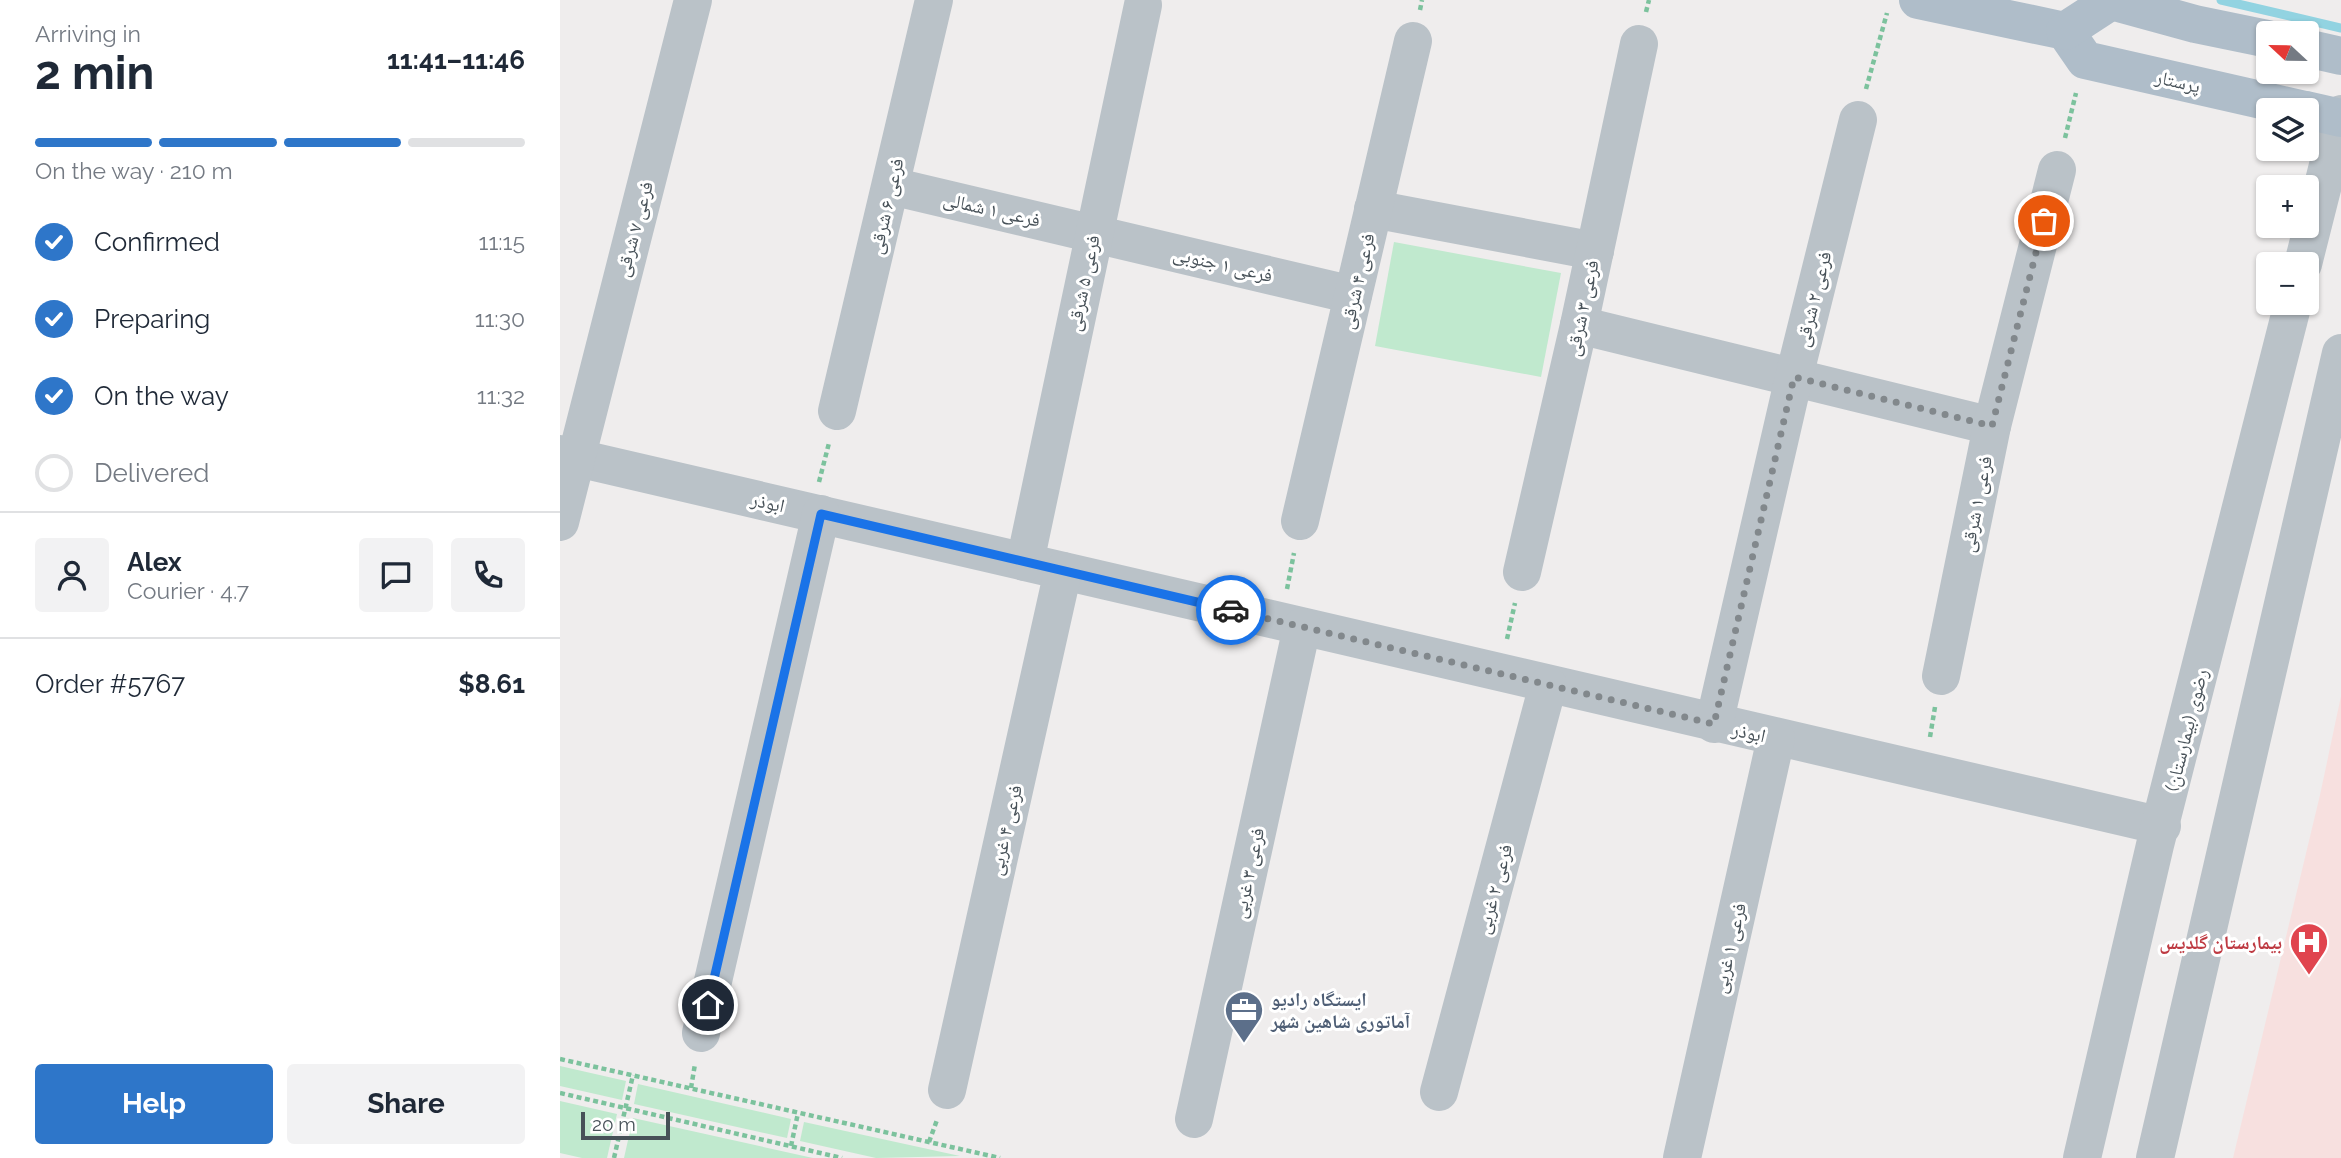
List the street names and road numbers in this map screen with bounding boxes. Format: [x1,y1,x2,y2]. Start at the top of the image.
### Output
street label: پرستار [2152,65,2203,98]
street label: فرعی ۶ شرقی [864,156,909,256]
street label: فرعی ۷ شرقی [611,179,658,279]
street label: فرعی ۱ شمالی [941,187,1043,232]
street label: فرعی ۴ شرقی [1335,231,1380,331]
street label: فرعی ۵ شرقی [1062,233,1105,333]
street label: فرعی ۱ جنوبی [1171,242,1275,287]
street label: فرعی ۲ شرقی [1791,249,1836,349]
street label: فرعی ۳ شرقی [1561,258,1604,358]
street label: فرعی ۱ شرقی [1956,454,1997,554]
street label: ابوذر [748,487,787,517]
street label: رضوی (بیمارستان) [2160,667,2213,794]
street label: ابوذر [1729,717,1768,747]
street label: فرعی ۴ غربی [984,783,1027,878]
street label: فرعی ۳ غربی [1228,826,1269,921]
street label: فرعی ۲ غربی [1471,842,1518,937]
street label: فرعی ۱ غربی [1708,901,1751,996]

